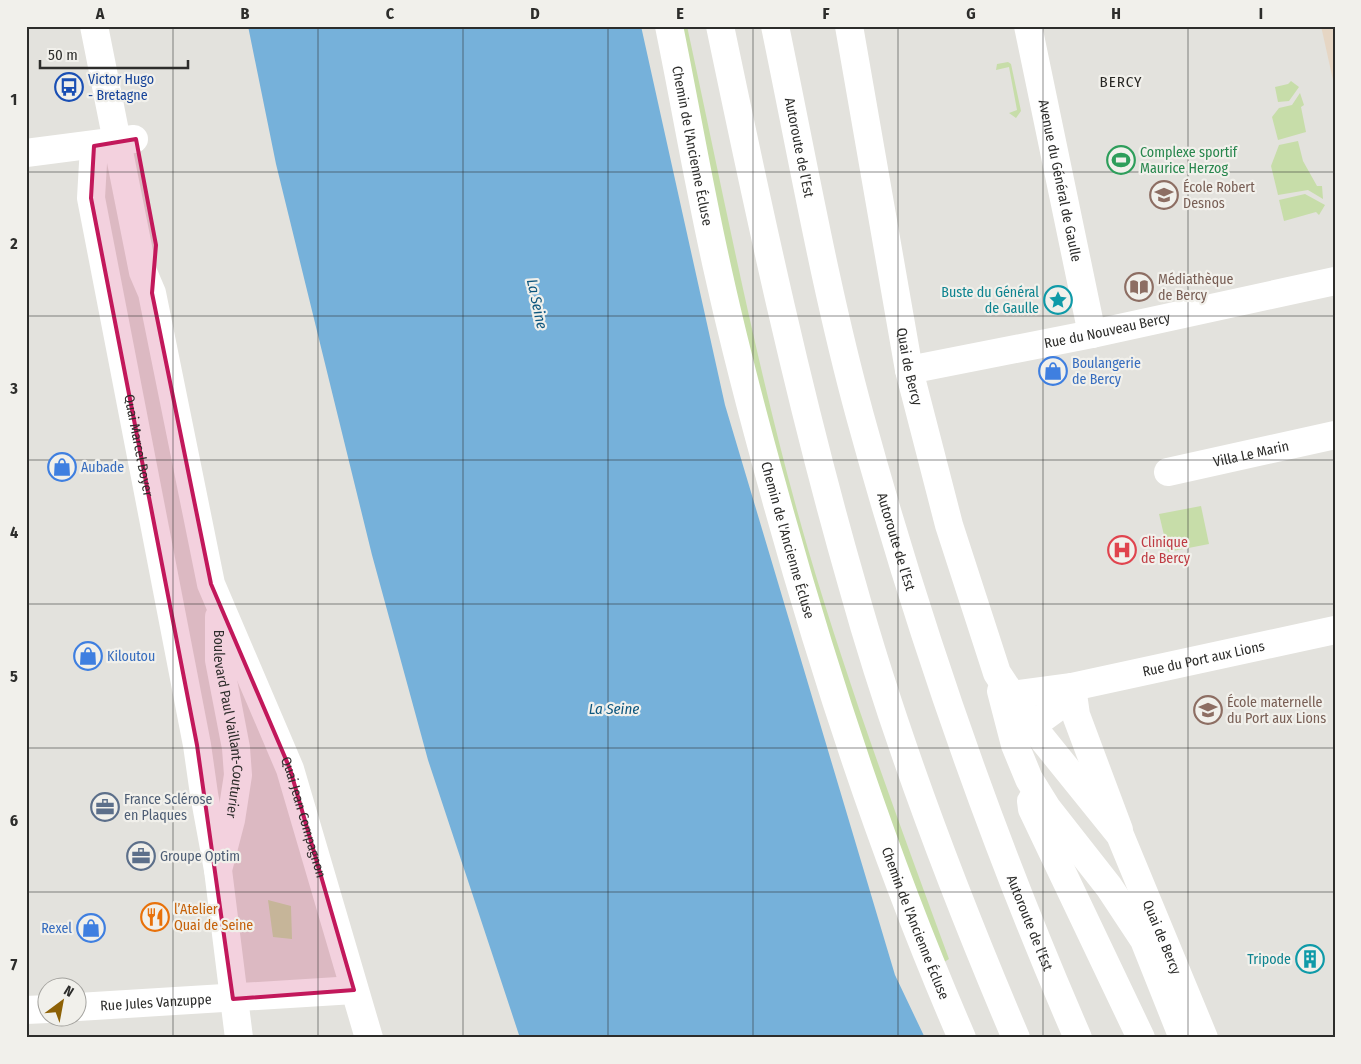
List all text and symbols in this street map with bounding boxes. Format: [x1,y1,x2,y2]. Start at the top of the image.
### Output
text: A [95,4,105,23]
text: B [241,4,250,23]
text: C [386,4,395,23]
text: D [530,4,540,23]
text: E [676,4,684,23]
text: F [822,4,830,23]
text: G [966,4,976,23]
text: H [1111,4,1121,23]
text: I [1259,4,1263,23]
scale bar [40,38,188,70]
text: 50 m [48,46,78,64]
street label: Chemin de l'Ancienne Écluse [669,64,716,227]
place label: Victor Hugo - Bretagne [88,71,154,104]
bus stop icon: Victor Hugo - Bretagne [54,72,84,102]
district label: BERCY [1099,73,1143,91]
text: 1 [11,90,17,109]
street label: Autoroute de l’Est [781,96,818,199]
street label: Avenue du Général de Gaulle [1035,98,1085,263]
place label: Complexe sportif Maurice Herzog [1140,144,1239,177]
sports icon: Complexe sportif Maurice Herzog [1106,145,1136,175]
place label: École Robert Desnos [1183,178,1255,212]
school or university icon: École Robert Desnos [1149,180,1179,210]
text: 2 [9,234,18,253]
place label: Médiathèque de Bercy [1158,271,1233,304]
library icon: Médiathèque de Bercy [1124,272,1154,302]
water label: La Seine [523,277,551,331]
place label: Buste du Général de Gaulle [941,284,1039,317]
place icon: Buste du Général de Gaulle [1043,285,1073,315]
street label: Rue du Nouveau Bercy [1043,309,1172,352]
street label: Quai de Bercy [893,327,926,408]
place label: Boulangerie de Bercy [1072,355,1141,388]
shop icon: Boulangerie de Bercy [1038,356,1068,386]
text: 3 [9,379,18,398]
street label: Quai Marcel Boyer [121,393,157,498]
street label: Villa Le Marin [1212,437,1290,470]
shop icon: Aubade [47,452,77,482]
place label: Aubade [81,459,124,476]
street label: Chemin de l'Ancienne Écluse [758,460,818,621]
street label: Autoroute de l’Est [874,491,919,593]
text: 4 [10,523,18,542]
place label: Clinique de Bercy [1141,534,1191,567]
hospital icon: Clinique de Bercy [1107,535,1137,565]
street label: Boulevard Paul Vaillant-Couturier [211,630,247,819]
street label: Rue du Port aux Lions [1141,637,1266,680]
shop icon: Kiloutou [73,641,103,671]
place label: Kiloutou [107,648,155,665]
text: 5 [10,667,18,686]
place label: École maternelle du Port aux Lions [1227,693,1326,727]
school or university icon: École maternelle du Port aux Lions [1193,695,1223,725]
water label: La Seine [589,700,639,718]
street label: Quai Jean Compagnon [277,754,330,880]
place label: France Sclérose en Plaques [124,791,213,824]
office icon: France Sclérose en Plaques [90,792,120,822]
text: 6 [10,811,18,830]
office icon: Groupe Optim [126,841,156,871]
street label: Chemin de l'Ancienne Écluse [878,845,953,1002]
place label: Groupe Optim [160,848,240,865]
street label: Autoroute de l’Est [1003,872,1057,973]
street label: Quai de Bercy [1139,897,1185,978]
place label: l’Atelier Quai de Seine [174,901,253,934]
restaurant icon: l’Atelier Quai de Seine [140,902,170,932]
shop icon: Rexel [76,913,106,943]
place label: Rexel [41,920,72,937]
building icon: Tripode [1295,944,1325,974]
place label: Tripode [1247,951,1291,968]
text: 7 [11,955,18,974]
north arrow [38,976,88,1026]
text: N [61,982,77,1001]
street label: Rue Jules Vanzuppe [100,990,212,1014]

